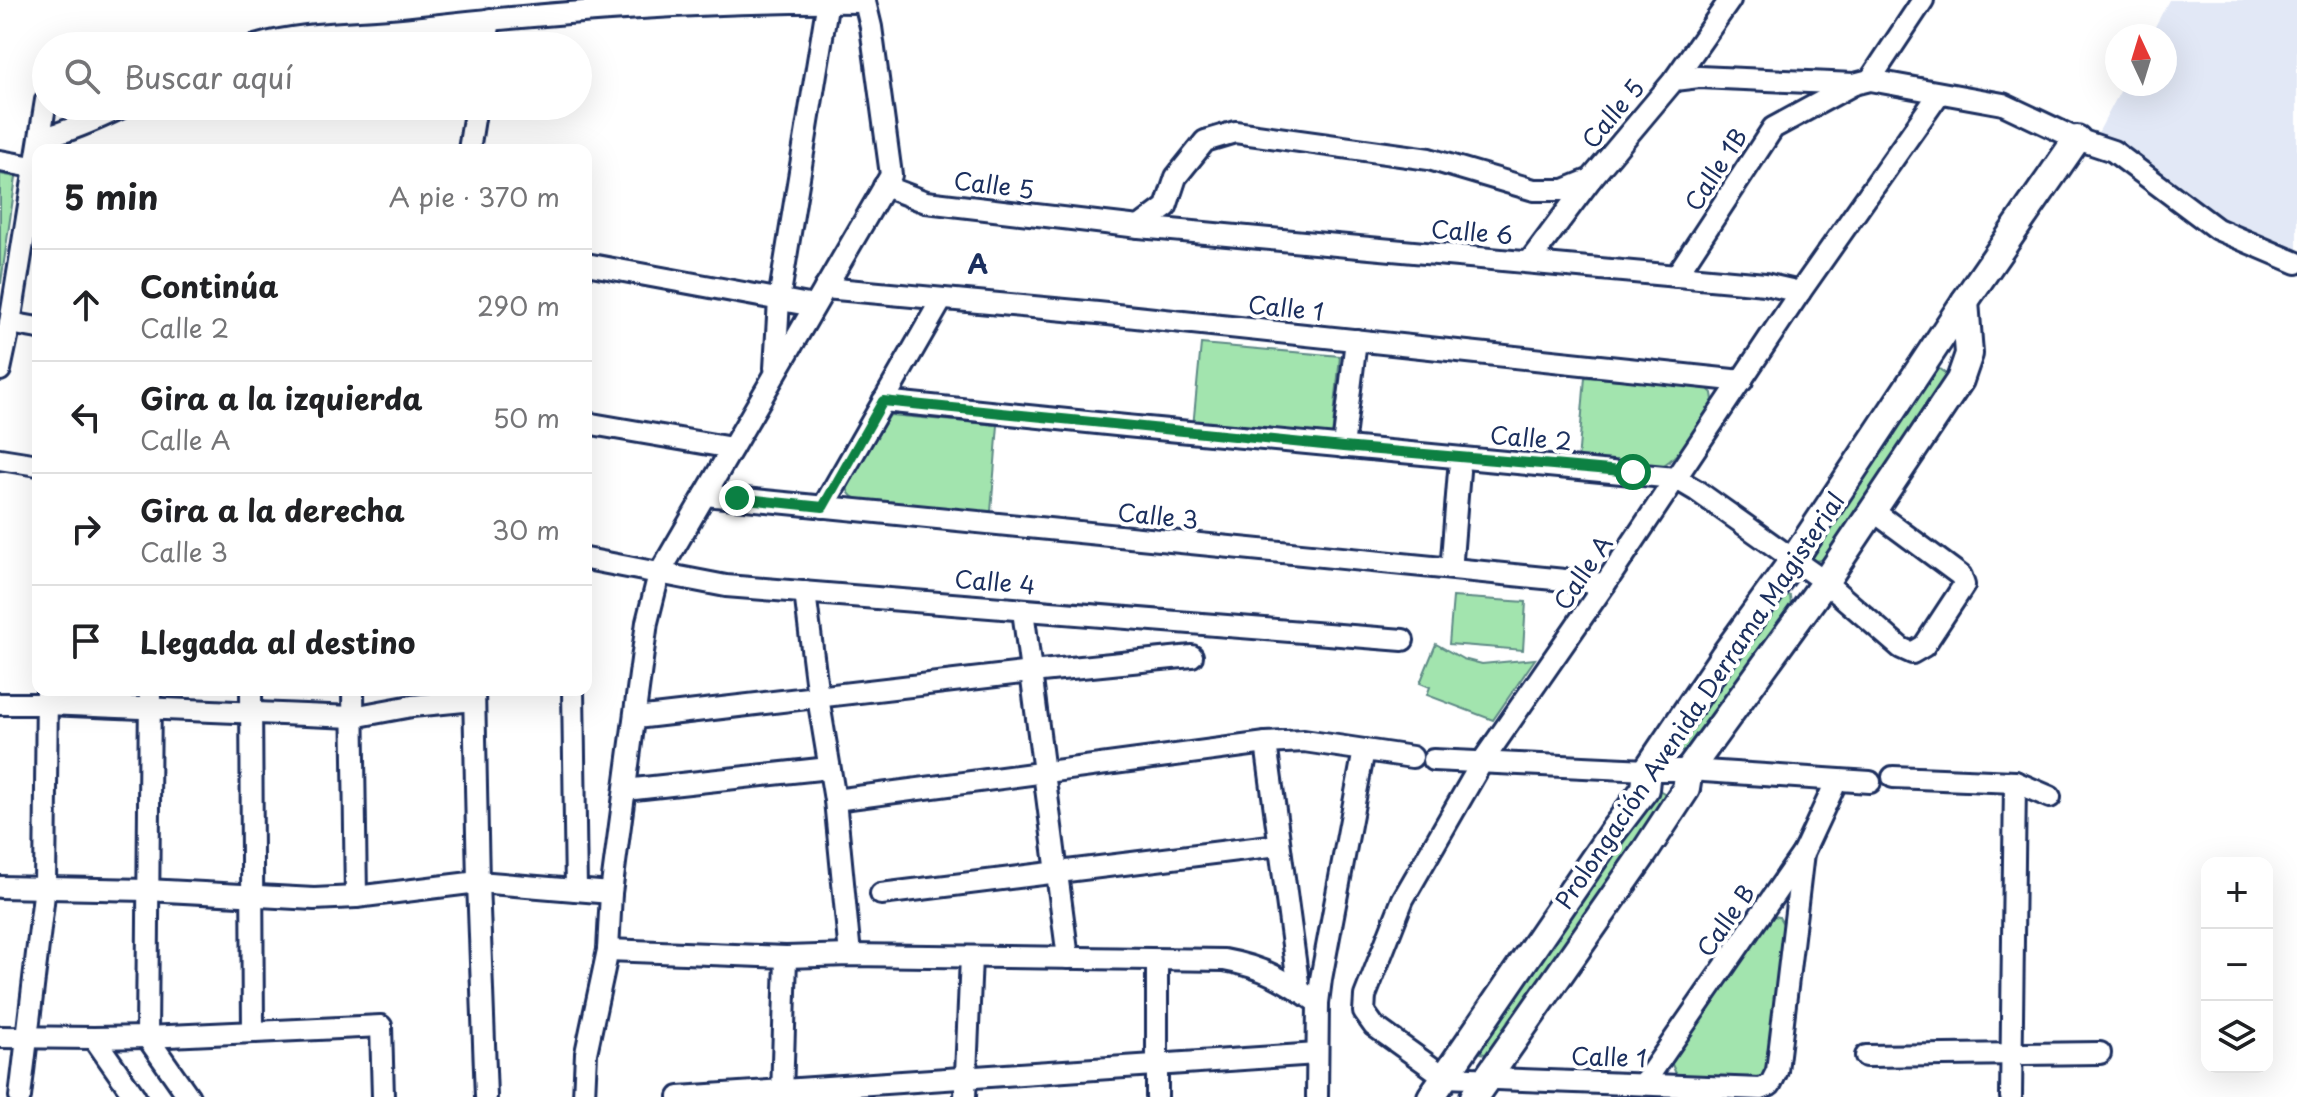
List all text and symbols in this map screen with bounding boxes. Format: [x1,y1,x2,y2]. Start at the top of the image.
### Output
north arrow [2105,24,2177,96]
search box [32,32,592,120]
icon: search [60,54,104,98]
text: Buscar aquí [124,54,293,99]
street label: Calle 5 [1572,70,1652,156]
street label: Calle 1B [1675,120,1755,218]
street label: Calle 5 [952,161,1036,207]
text: 5 min [64,170,158,222]
text: A pie · 370 m [389,177,560,216]
street label: Calle 6 [1430,209,1514,253]
district label: A [968,244,988,283]
text: Continúa [140,263,279,308]
icon: ahead [64,283,108,327]
street label: Calle 1 [1246,285,1326,329]
text: 290 m [477,286,560,325]
text: Calle 2 [140,308,229,347]
text: Gira a la izquierda [140,375,423,420]
icon: left [64,395,108,439]
text: 50 m [493,398,560,437]
street label: Calle 2 [1488,415,1574,459]
text: Calle A [140,420,231,459]
route start [1615,454,1651,490]
route end [719,480,755,516]
street label: Prolongación Avenida Derrama Magisterial [1545,484,1853,916]
text: Gira a la derecha [140,487,405,532]
street label: Calle 3 [1116,493,1200,537]
icon: right [64,507,108,551]
text: 30 m [492,510,560,549]
street label: Calle A [1544,527,1620,617]
text: Calle 3 [140,532,228,571]
street label: Calle 4 [953,560,1037,602]
icon: arrive [64,619,108,663]
text: Llegada al destino [140,619,415,664]
map controls [2201,857,2273,1073]
button: + [2201,857,2273,929]
street label: Calle B [1687,876,1763,964]
button: − [2201,929,2273,1001]
button: layers [2201,1001,2273,1073]
street label: Calle 1 [1570,1037,1648,1075]

